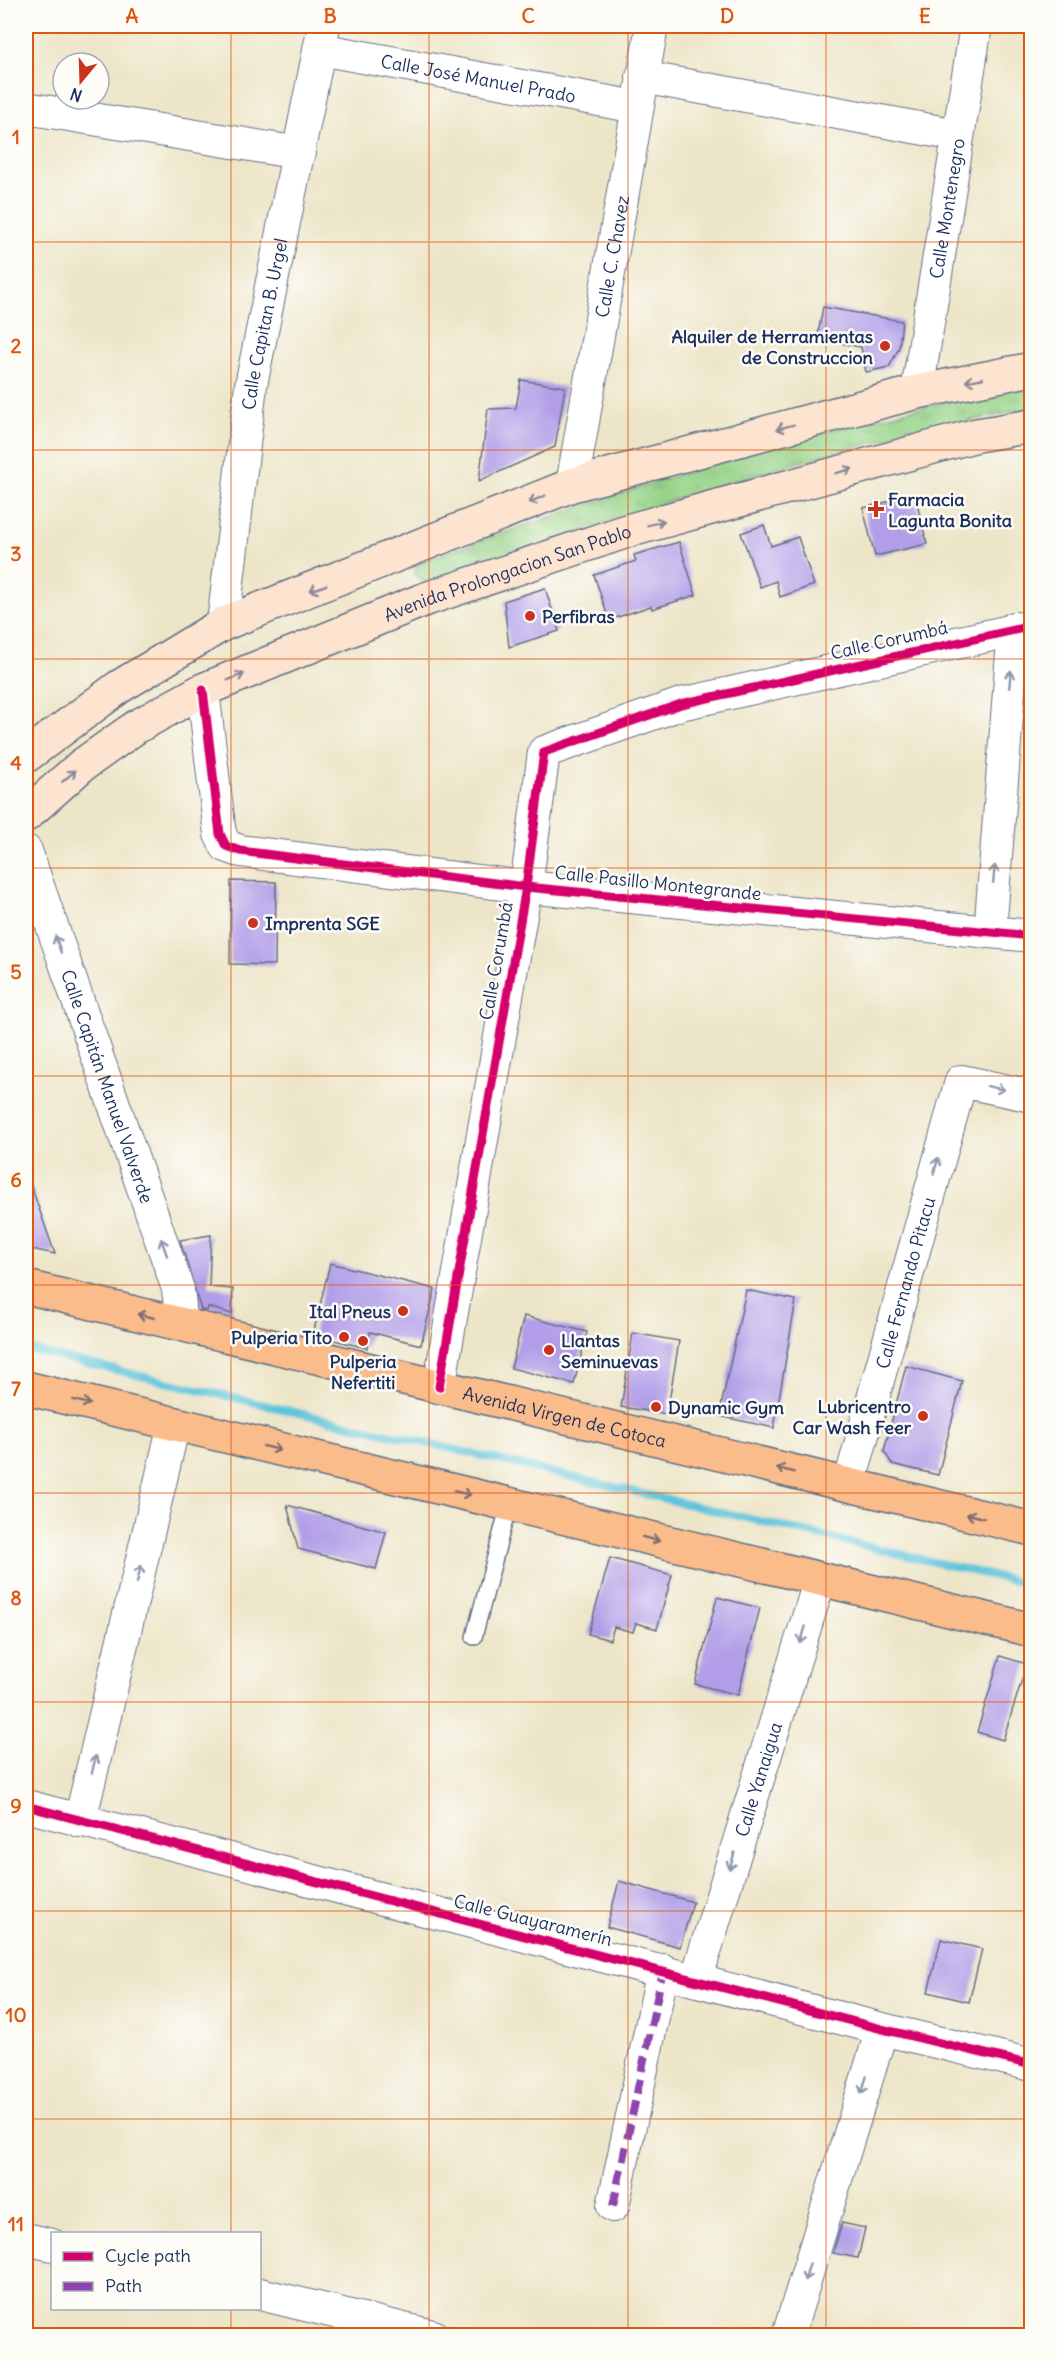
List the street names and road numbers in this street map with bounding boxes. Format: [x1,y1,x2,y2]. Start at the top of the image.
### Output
street label: Calle José Manuel Prado [379,49,578,107]
street label: Calle Montenegro [924,136,969,280]
street label: Calle C. Chavez [590,193,634,319]
street label: Calle Capitan B. Urgel [237,236,292,411]
street label: Avenida Prolongacion San Pablo [380,519,634,626]
street label: Calle Corumbá [828,615,950,665]
street label: Calle Pasillo Montegrande [553,861,763,905]
street label: Calle Corumbá [474,900,518,1022]
street label: Calle Capitán Manuel Valverde [56,966,159,1206]
street label: Calle Fernando Pitacu [870,1194,940,1371]
street label: Avenida Virgen de Cotoca [461,1381,669,1452]
street label: Calle Yanaigua [730,1719,787,1839]
street label: Calle Guayaramerín [451,1889,615,1951]

